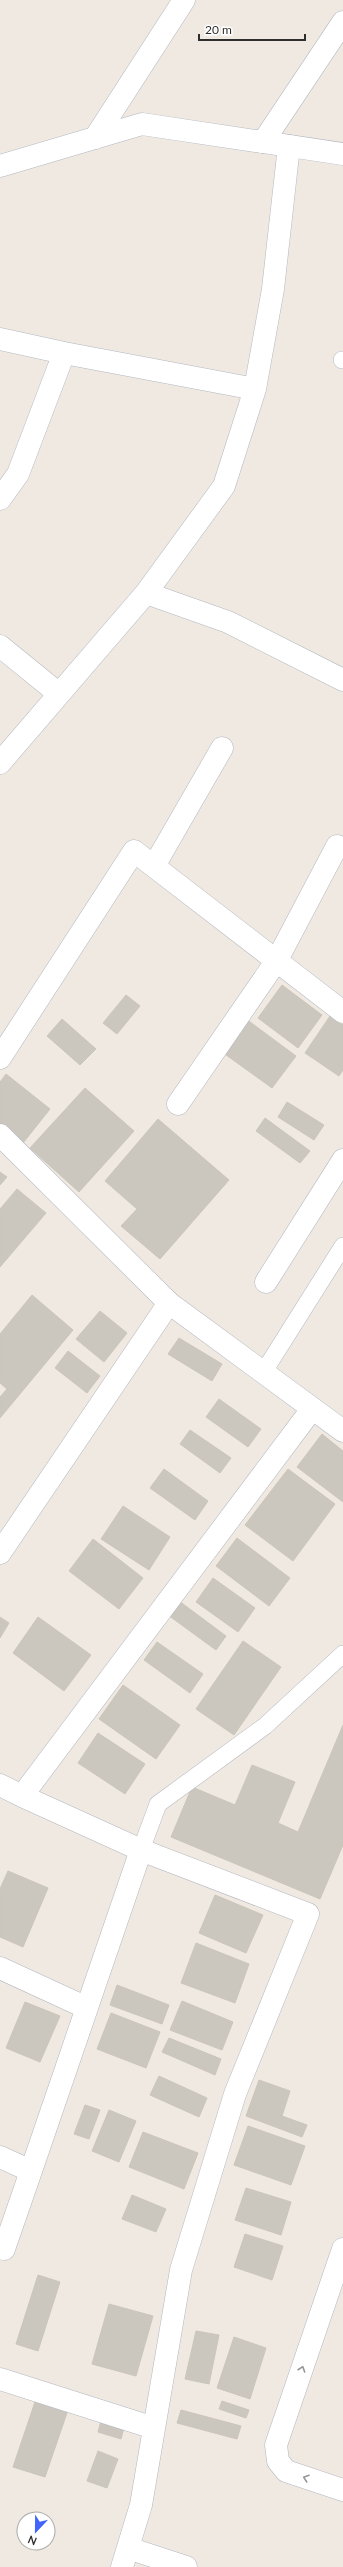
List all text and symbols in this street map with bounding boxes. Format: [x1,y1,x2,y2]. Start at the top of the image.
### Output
scale bar [199,16,305,42]
text: 20 m [205,22,232,37]
one-way arrow [297,2366,306,2373]
one-way arrow [303,2474,310,2483]
north arrow [16,2511,56,2551]
text: N [26,2533,38,2548]

